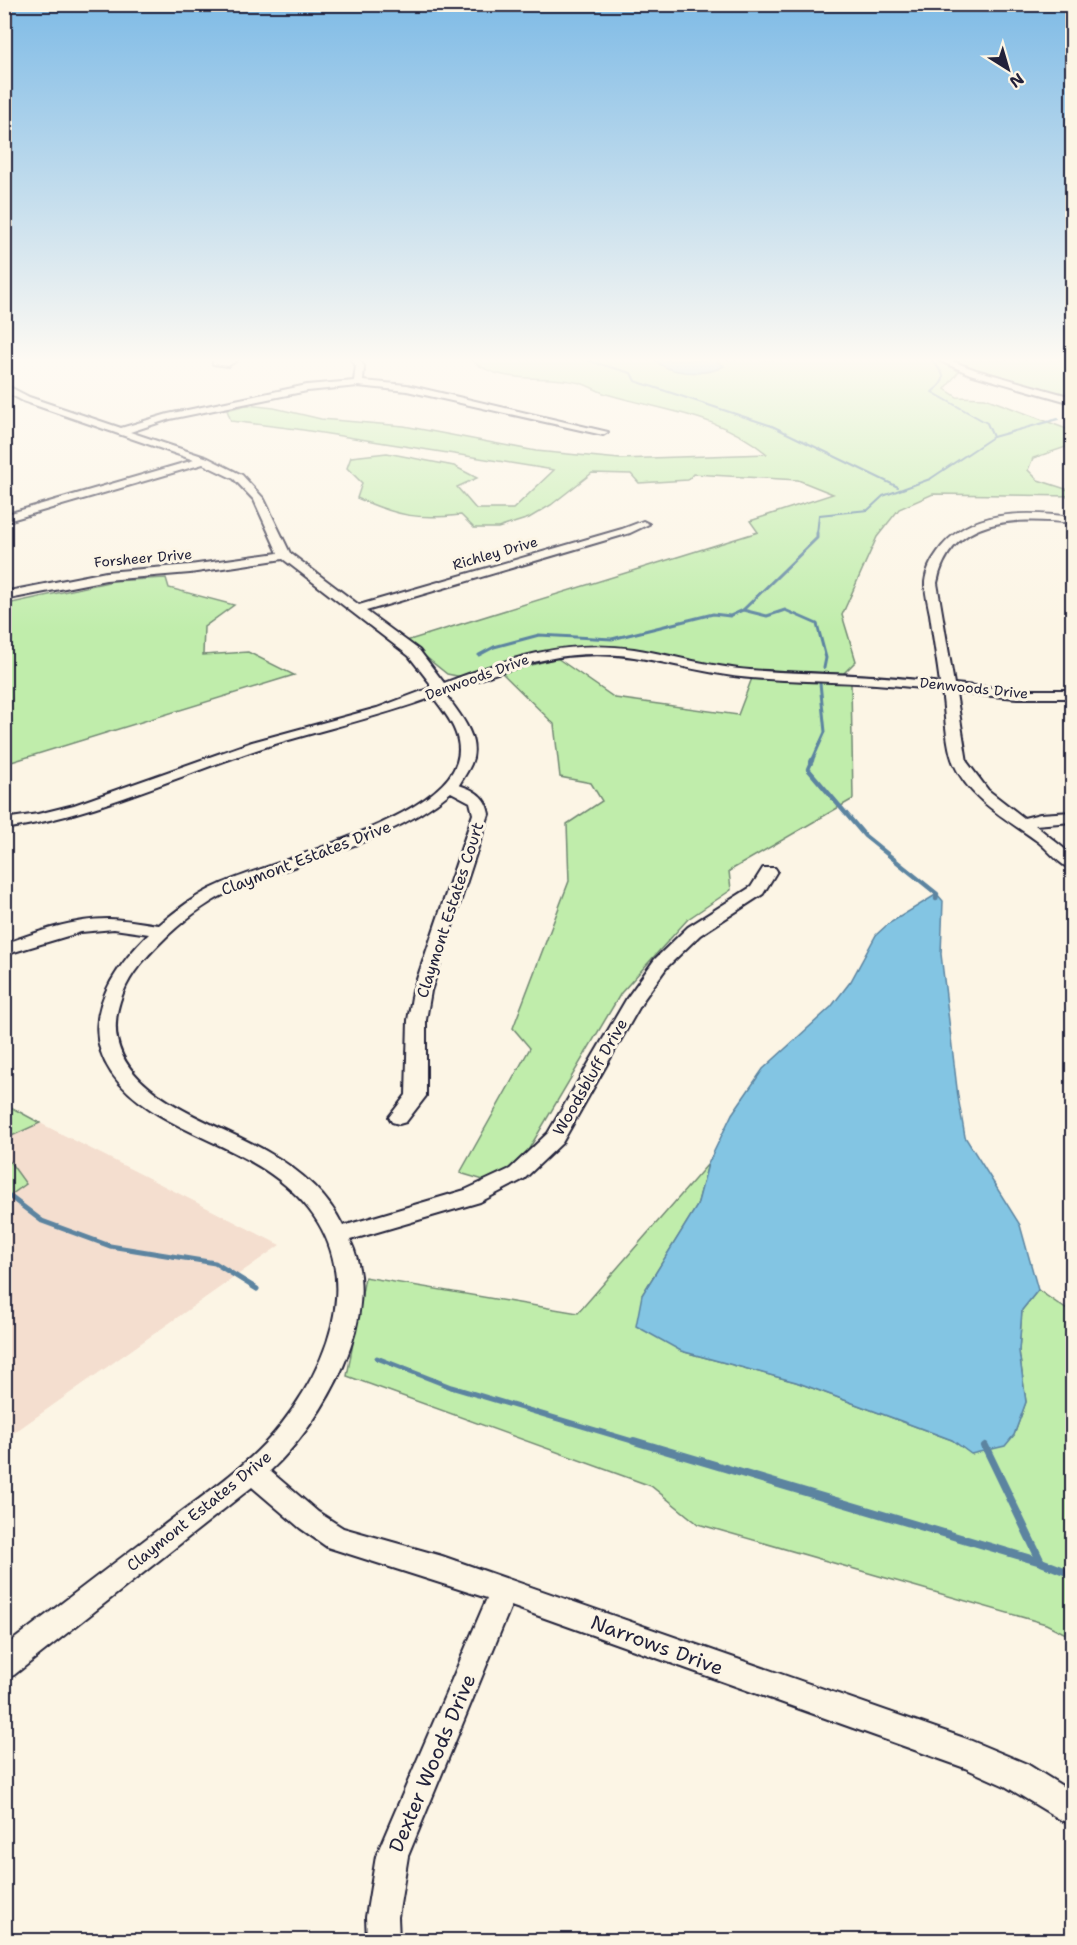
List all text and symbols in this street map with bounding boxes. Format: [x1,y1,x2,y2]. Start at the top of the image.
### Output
north arrow [978,39,1038,99]
text: N [1005,68,1028,93]
street label: Richley Drive [450,532,540,574]
street label: Forsheer Drive [93,545,193,571]
street label: Denwoods Drive [423,650,531,704]
street label: Denwoods Drive [919,673,1029,703]
street label: Claymont Estates Drive [218,816,394,900]
street label: Claymont Estates Court [412,819,488,1001]
street label: Woodsbluff Drive [548,1015,632,1139]
street label: Claymont Estates Drive [122,1446,276,1576]
street label: Narrows Drive [587,1609,727,1681]
street label: Dexter Woods Drive [383,1670,481,1856]

